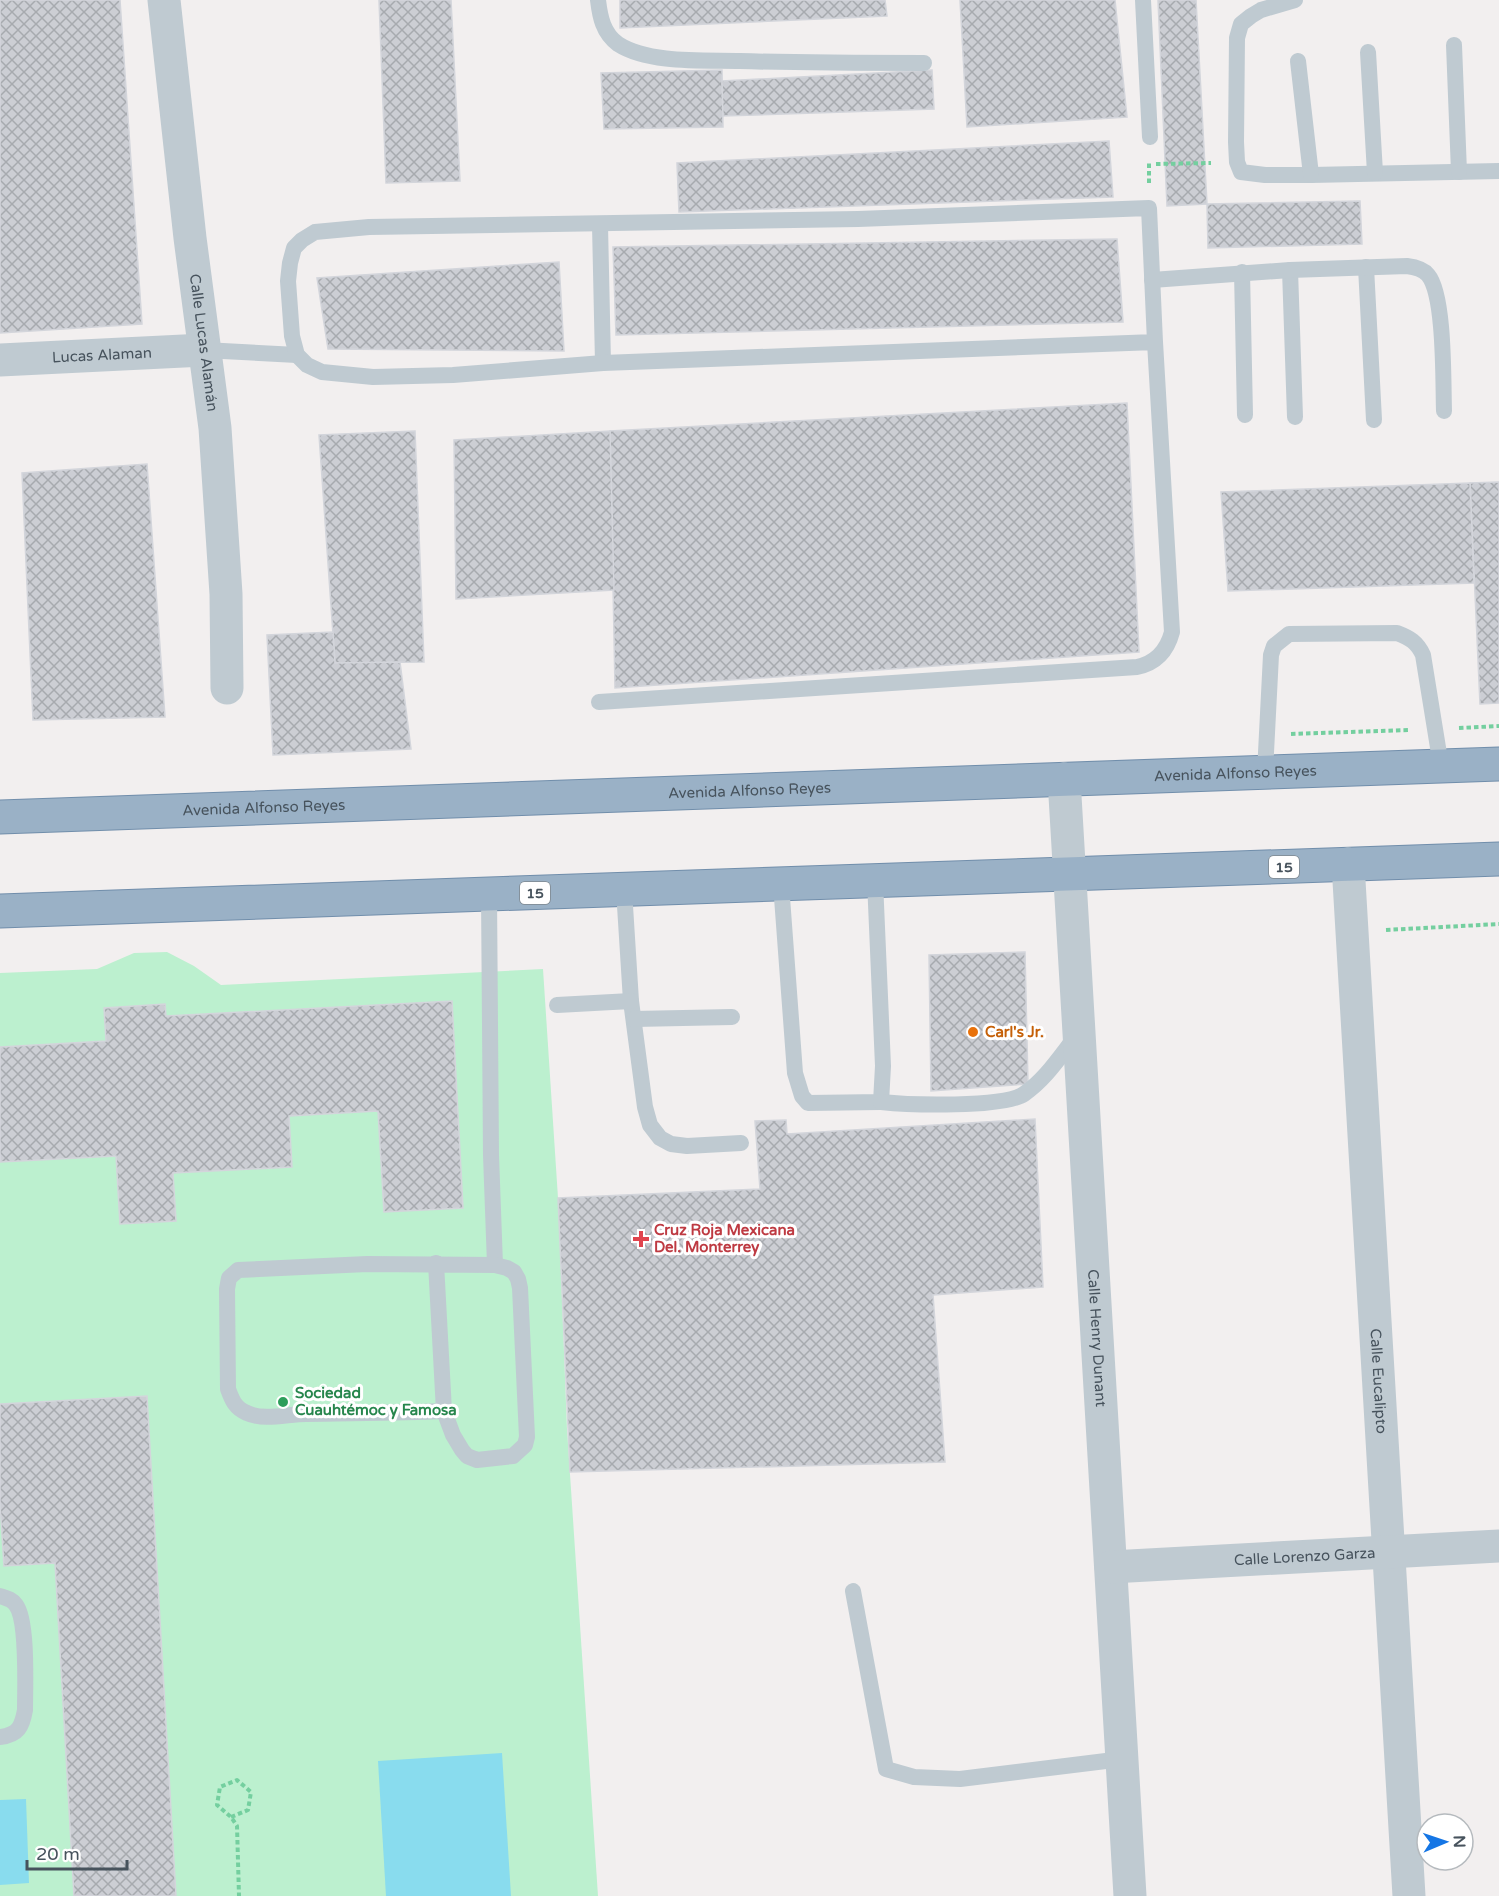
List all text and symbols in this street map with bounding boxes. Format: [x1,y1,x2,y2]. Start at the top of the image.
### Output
street label: Calle Lucas Alamán [186,273,222,413]
street label: Lucas Alaman [52,344,152,366]
street label: Avenida Alfonso Reyes [1153,761,1317,785]
street label: Avenida Alfonso Reyes [668,779,831,802]
street label: Avenida Alfonso Reyes [182,796,346,820]
road number: 15 [1269,856,1299,878]
road number: 15 [520,882,550,904]
place label: Carl's Jr. [985,1023,1044,1041]
marker: Carl's Jr. [966,1025,980,1039]
place label: Cruz Roja Mexicana Del. Monterrey [654,1221,795,1257]
marker: Cruz Roja Mexicana Del. Monterrey [632,1230,650,1248]
street label: Calle Henry Dunant [1084,1269,1110,1408]
street label: Calle Eucalipto [1366,1328,1391,1434]
place label: Sociedad Cuauhtémoc y Famosa [295,1384,457,1420]
marker: Sociedad Cuauhtémoc y Famosa [276,1395,290,1409]
street label: Calle Lorenzo Garza [1233,1544,1376,1569]
north arrow [1415,1812,1475,1872]
scale bar [27,1833,128,1871]
text: N [1449,1835,1469,1848]
text: 20 m [36,1843,80,1865]

